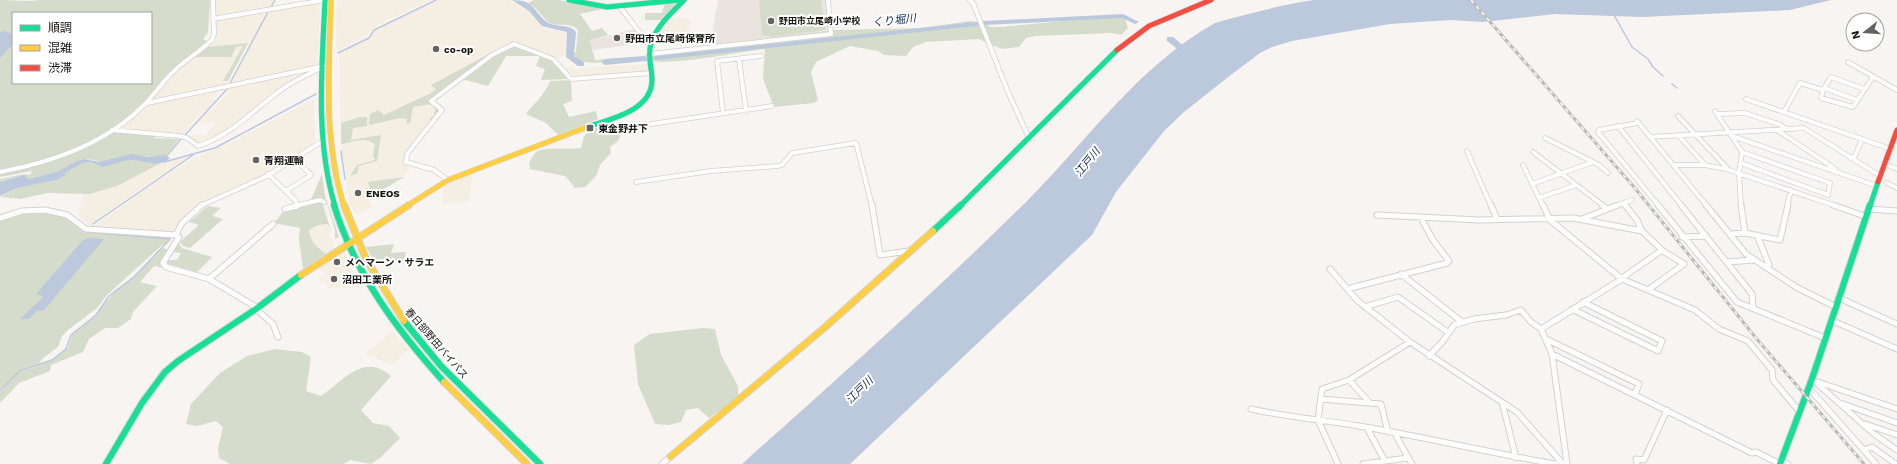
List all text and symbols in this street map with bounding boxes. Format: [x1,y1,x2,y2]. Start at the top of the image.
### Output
legend [12,12,152,84]
water label: くり堀川 [871,12,918,29]
north arrow [1845,12,1885,52]
marker: 野田市立尾崎小学校 [766,16,776,26]
place label: 野田市立尾崎小学校 [779,16,861,26]
text: 順調 [48,21,72,35]
text: N [1849,29,1863,41]
marker: 野田市立尾崎保育所 [612,33,622,43]
place label: 野田市立尾崎保育所 [625,33,715,44]
text: 混雑 [48,41,72,55]
marker: co-op [431,44,441,54]
place label: co-op [444,44,473,55]
text: 渋滞 [48,61,72,75]
marker: 東金野井下 [585,123,595,133]
place label: 東金野井下 [598,123,648,134]
water label: 江戸川 [1072,145,1103,179]
marker: 青翔運輸 [251,155,261,165]
place label: 青翔運輸 [264,155,304,166]
marker: ENEOS [353,188,363,198]
place label: ENEOS [366,188,400,199]
marker: メヘマーン・サラエ [332,257,342,267]
place label: メヘマーン・サラエ [345,257,435,268]
marker: 沼田工業所 [329,274,339,284]
place label: 沼田工業所 [342,274,392,285]
street label: 春日部野田バイパス [403,306,470,381]
water label: 江戸川 [843,373,876,407]

